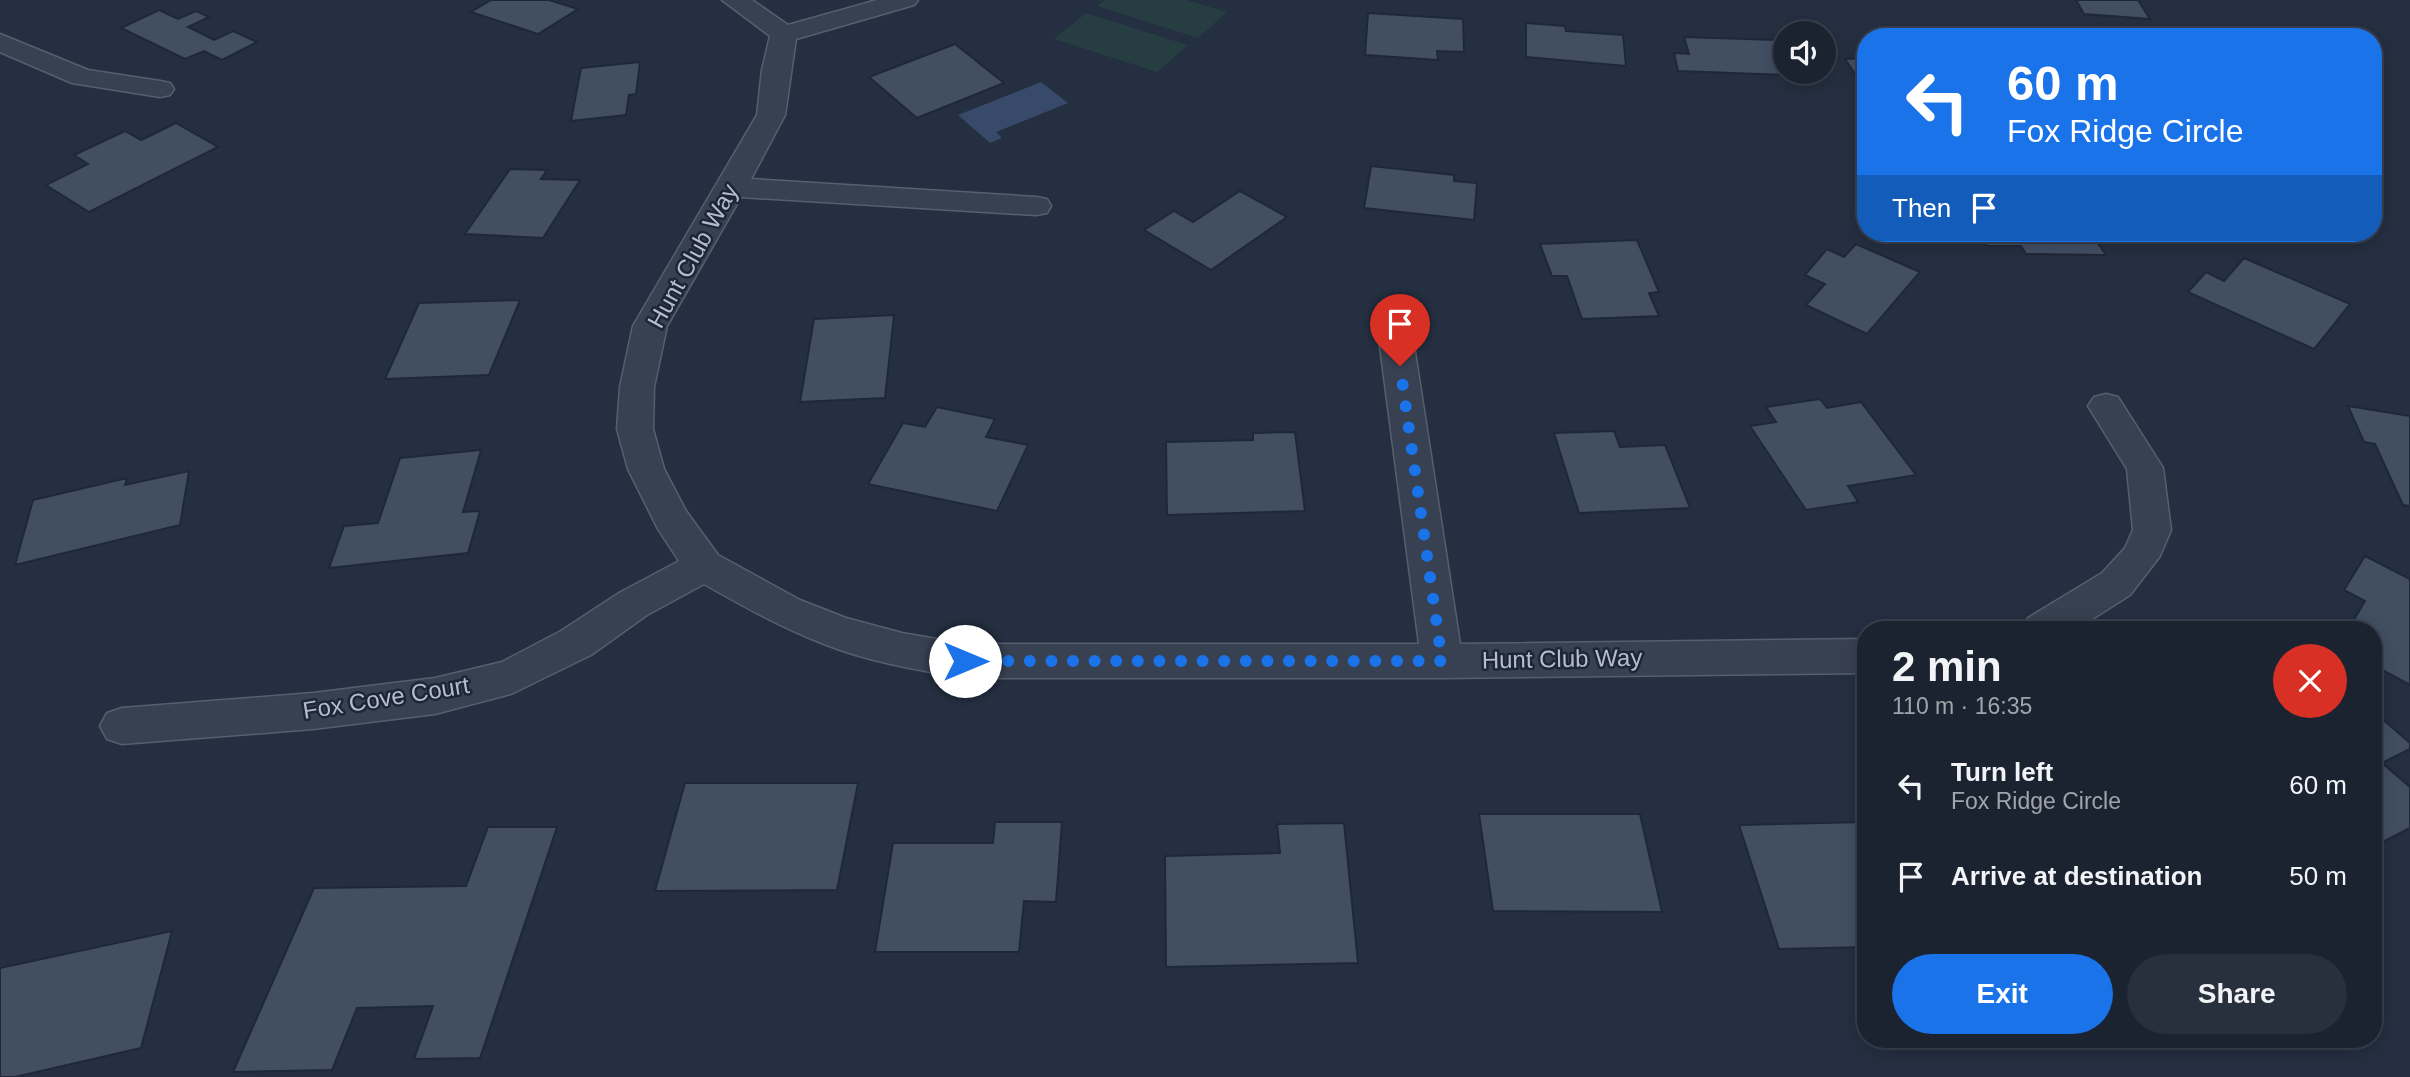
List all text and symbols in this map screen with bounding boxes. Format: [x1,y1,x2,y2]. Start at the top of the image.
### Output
map controls [1773,21,1836,84]
button: sound [1773,21,1836,84]
icon: left [1892,56,1983,147]
text: 60 m [2007,56,2119,110]
text: Fox Ridge Circle [2007,113,2244,149]
street label: Hunt Club Way [642,179,743,332]
icon: arrive [1965,189,2003,227]
text: Then [1892,193,1951,223]
pin [1370,294,1430,366]
icon: arrive [1381,305,1419,343]
position arrow [928,624,1002,698]
text: 2 min [1892,643,2002,690]
street label: Hunt Club Way [1482,644,1642,673]
button: close [2273,644,2347,718]
street label: Fox Cove Court [301,671,471,724]
text: 110 m · 16:35 [1892,693,2032,719]
text: Turn left [1951,757,2053,787]
icon: left [1892,767,1930,805]
text: 60 m [2289,770,2347,800]
text: Fox Ridge Circle [1951,788,2121,814]
icon: arrive [1892,858,1930,896]
text: Arrive at destination [1951,861,2202,891]
text: 50 m [2289,861,2347,891]
button: Exit [1892,954,2113,1034]
button: Share [2127,954,2347,1034]

